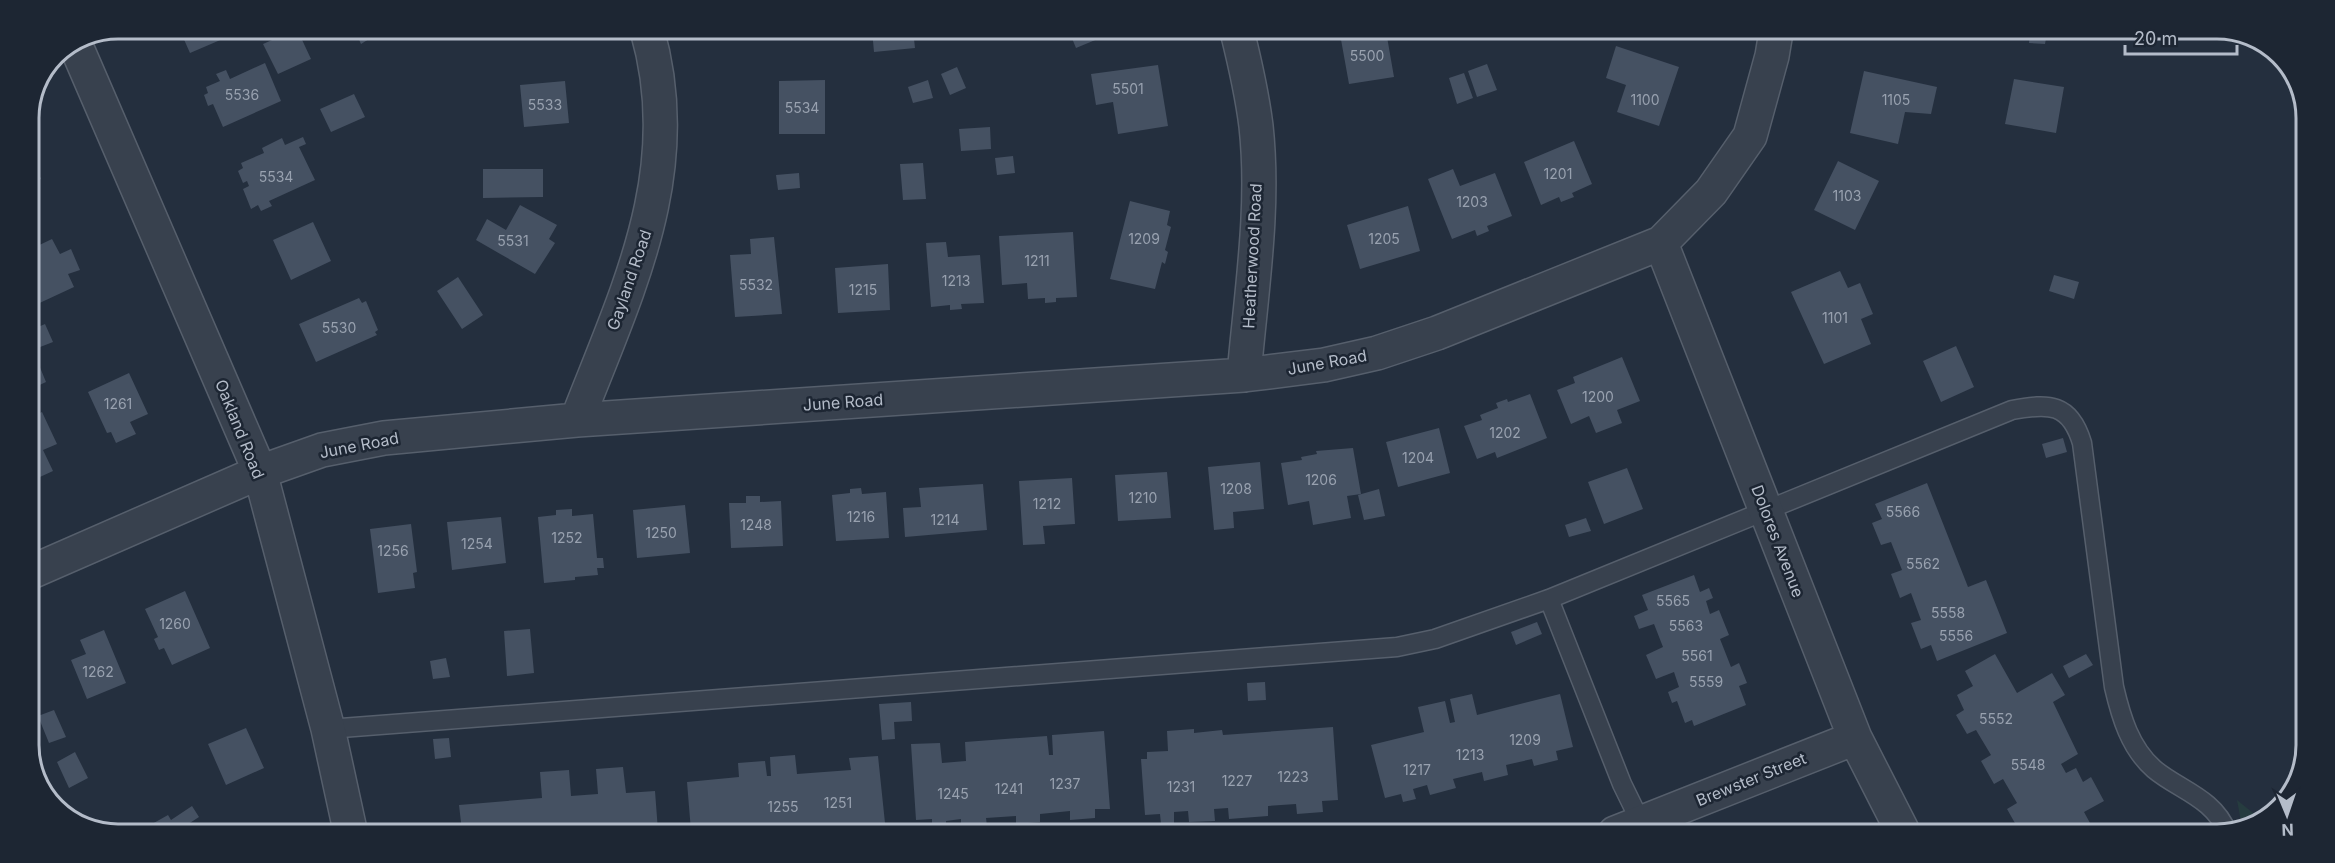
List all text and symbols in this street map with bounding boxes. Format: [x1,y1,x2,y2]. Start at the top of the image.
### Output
scale bar [2125,18,2238,56]
text: 20 m [2134,28,2177,49]
house number: 5500 [1350,47,1384,64]
house number: 5501 [1112,80,1144,97]
house number: 5536 [225,86,259,103]
house number: 1100 [1630,91,1660,108]
house number: 1105 [1882,91,1910,108]
house number: 5533 [528,96,562,113]
house number: 5534 [785,99,819,116]
house number: 1201 [1544,165,1572,182]
house number: 5534 [259,168,293,185]
street label: Heatherwood Road [1238,183,1266,329]
house number: 1103 [1833,187,1861,204]
house number: 1203 [1456,193,1488,210]
street label: Gayland Road [602,227,656,333]
house number: 1209 [1128,230,1160,247]
house number: 1205 [1368,230,1400,247]
house number: 5531 [497,232,529,249]
house number: 1211 [1024,252,1050,269]
house number: 1213 [942,272,970,289]
house number: 5532 [739,276,773,293]
house number: 1215 [849,281,877,298]
house number: 1101 [1822,309,1848,326]
house number: 5530 [322,319,356,336]
street label: June Road [1286,345,1368,379]
street label: Oakland Road [211,376,269,482]
house number: 1200 [1582,388,1614,405]
street label: June Road [802,389,884,415]
house number: 1261 [104,395,132,412]
house number: 1202 [1489,424,1521,441]
street label: June Road [318,428,400,462]
house number: 1204 [1402,449,1434,466]
house number: 1206 [1305,471,1337,488]
house number: 1208 [1220,480,1252,497]
street label: Dolores Avenue [1747,482,1809,600]
house number: 1210 [1129,489,1157,506]
house number: 1212 [1033,495,1061,512]
house number: 5566 [1886,503,1920,520]
house number: 1216 [847,508,875,525]
house number: 1214 [931,511,959,528]
house number: 1248 [740,516,772,533]
house number: 1250 [645,524,677,541]
house number: 1252 [551,529,583,546]
house number: 1254 [461,535,493,552]
house number: 1256 [377,542,409,559]
house number: 5562 [1906,555,1940,572]
house number: 5565 [1656,592,1690,609]
house number: 5558 [1931,604,1965,621]
house number: 1260 [159,615,191,632]
house number: 5563 [1669,617,1703,634]
house number: 5556 [1939,627,1973,644]
house number: 5561 [1681,647,1713,664]
house number: 1262 [82,663,114,680]
house number: 5559 [1689,673,1723,690]
house number: 5552 [1979,710,2013,727]
house number: 1209 [1509,731,1541,748]
house number: 1213 [1456,746,1484,763]
street label: Brewster Street [1693,748,1809,810]
house number: 5548 [2011,756,2045,773]
house number: 1217 [1403,761,1431,778]
house number: 1223 [1277,768,1309,785]
house number: 1227 [1222,772,1252,789]
house number: 1237 [1050,775,1080,792]
house number: 1231 [1167,778,1195,795]
house number: 1241 [995,780,1023,797]
house number: 1245 [937,785,969,802]
north arrow [2257,785,2317,845]
house number: 1251 [824,794,852,811]
house number: 1255 [767,798,799,815]
text: N [2281,820,2294,840]

